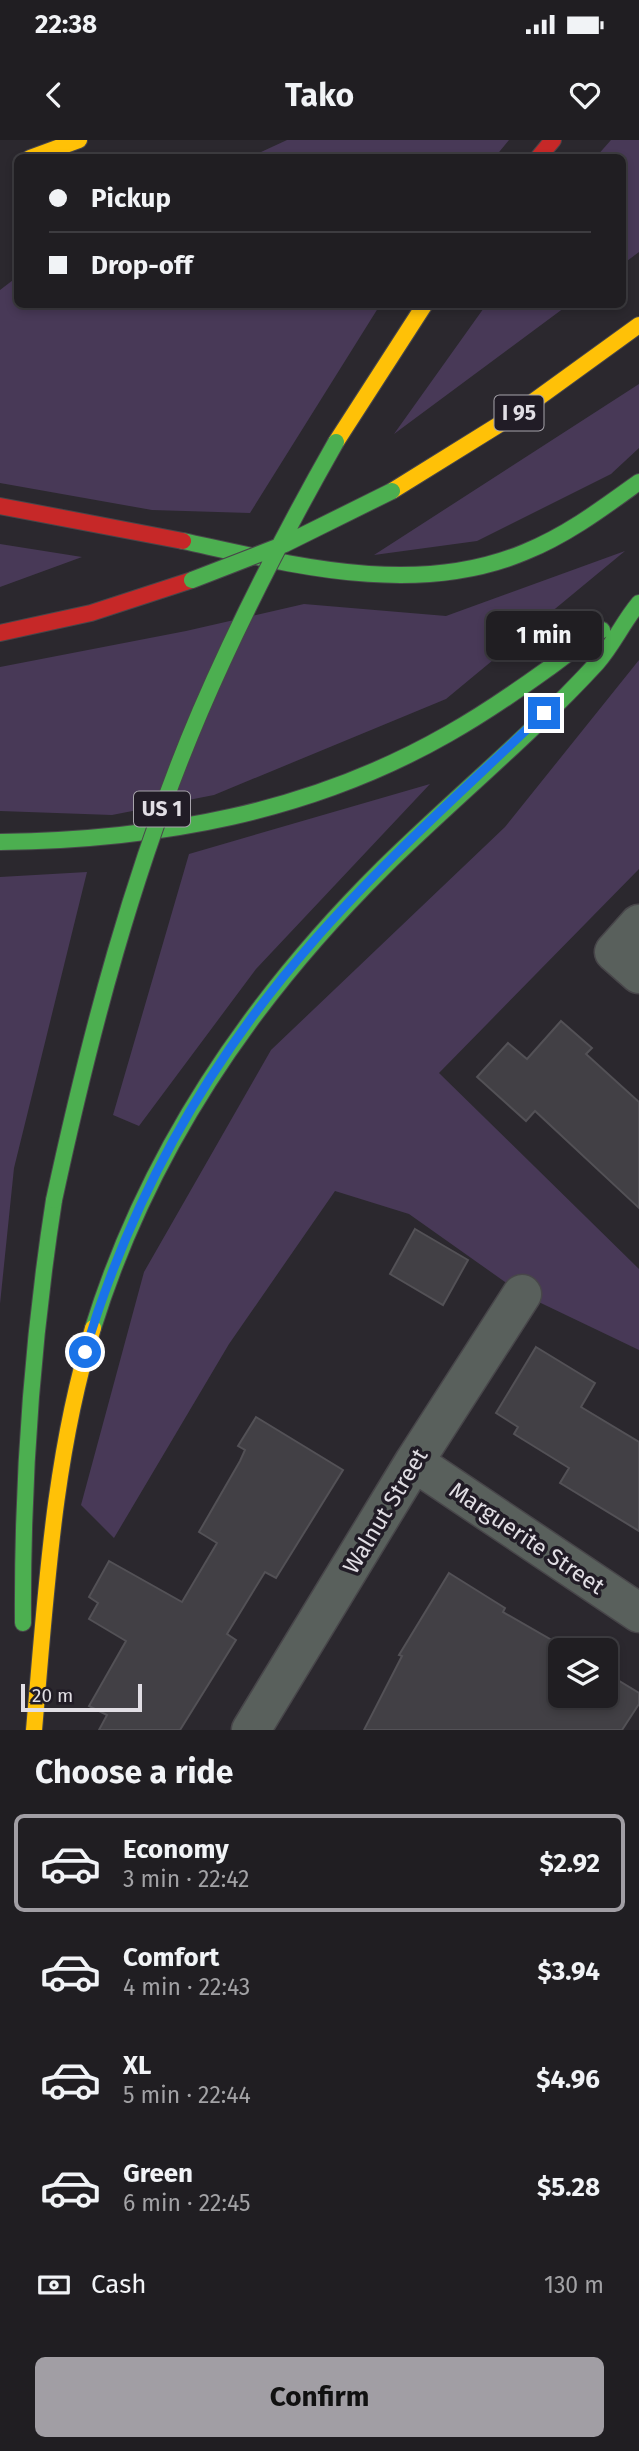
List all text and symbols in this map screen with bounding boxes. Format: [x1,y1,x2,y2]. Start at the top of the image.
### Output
text: 22:38 [35,9,97,40]
icon: back [35,76,73,114]
text: Tako [285,76,354,114]
icon: heart [566,76,604,114]
text: Pickup [91,183,171,214]
text: Drop-off [91,250,193,281]
road number: I 95 [494,396,544,430]
callout: 1 min [486,612,602,660]
text: 1 min [516,621,572,649]
route end [528,697,560,729]
road number: US 1 [134,792,190,826]
route start [69,1336,101,1368]
street label: Walnut Street [337,1443,434,1579]
street label: Marguerite Street [444,1476,610,1601]
map controls [548,1638,618,1708]
button: layers [548,1638,618,1708]
scale bar [21,1681,142,1713]
text: 20 m [32,1684,73,1707]
text: Choose a ride [35,1753,233,1791]
icon: car [39,1832,102,1895]
text: Economy [123,1834,229,1865]
text: $2.92 [539,1848,600,1879]
text: 3 min · 22:42 [123,1865,249,1893]
icon: car [39,1940,102,2003]
text: Comfort [123,1942,219,1973]
text: $3.94 [538,1956,600,1987]
text: 4 min · 22:43 [123,1973,250,2001]
icon: car [39,2048,102,2111]
text: XL [123,2050,151,2081]
text: $4.96 [536,2064,600,2095]
text: 5 min · 22:44 [123,2081,251,2109]
icon: car [39,2156,102,2219]
text: Green [123,2158,193,2189]
text: $5.28 [537,2172,600,2203]
text: 6 min · 22:45 [123,2189,250,2217]
icon: cash [35,2266,73,2304]
text: Cash [91,2269,147,2300]
text: 130 m [544,2271,604,2299]
button: Confirm [35,2357,604,2437]

